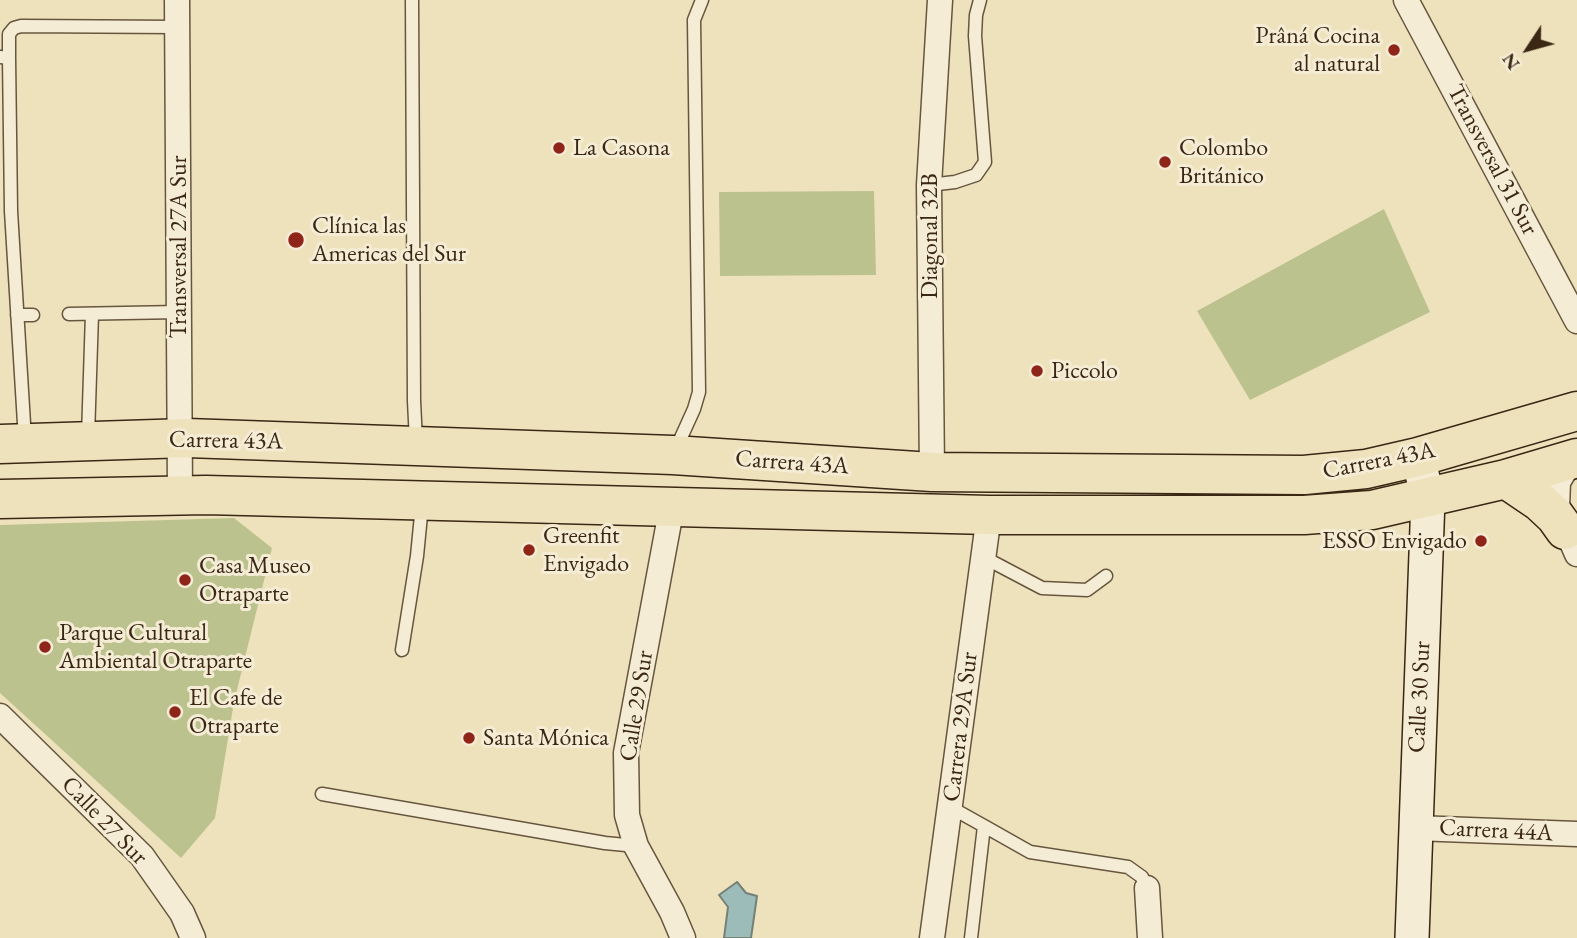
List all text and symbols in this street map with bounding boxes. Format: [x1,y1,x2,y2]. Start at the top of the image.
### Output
north arrow [1493,14,1563,84]
place label: Prâná Cocina al natural [1255,22,1380,78]
marker: Prâná Cocina al natural [1386,42,1402,58]
text: N [1496,48,1525,75]
street label: Transversal 31 Sur [1440,80,1544,240]
place label: La Casona [573,134,670,162]
place label: Colombo Británico [1179,134,1268,190]
marker: La Casona [551,140,567,156]
marker: Colombo Británico [1157,154,1173,170]
street label: Transversal 27A Sur [165,155,193,339]
street label: Diagonal 32B [916,173,944,299]
place label: Clínica las Americas del Sur [312,212,466,268]
marker: Clínica las Americas del Sur [286,230,306,250]
place label: Piccolo [1051,357,1118,385]
marker: Piccolo [1029,363,1045,379]
street label: Carrera 43A [169,426,283,456]
street label: Carrera 43A [1320,436,1438,486]
street label: Carrera 43A [734,445,850,481]
place label: Greenfit Envigado [543,522,629,578]
place label: ESSO Envigado [1322,527,1467,555]
marker: ESSO Envigado [1473,533,1489,549]
marker: Greenfit Envigado [521,542,537,558]
place label: Casa Museo Otraparte [199,552,311,608]
marker: Casa Museo Otraparte [177,572,193,588]
place label: Parque Cultural Ambiental Otraparte [59,619,252,675]
marker: Parque Cultural Ambiental Otraparte [37,639,53,655]
street label: Calle 30 Sur [1403,640,1437,754]
street label: Calle 29 Sur [614,648,660,764]
street label: Carrera 29A Sur [938,650,984,804]
place label: El Cafe de Otraparte [189,684,282,740]
marker: El Cafe de Otraparte [167,704,183,720]
place label: Santa Mónica [483,724,609,752]
marker: Santa Mónica [461,730,477,746]
street label: Calle 27 Sur [55,771,153,871]
street label: Carrera 44A [1438,814,1554,848]

